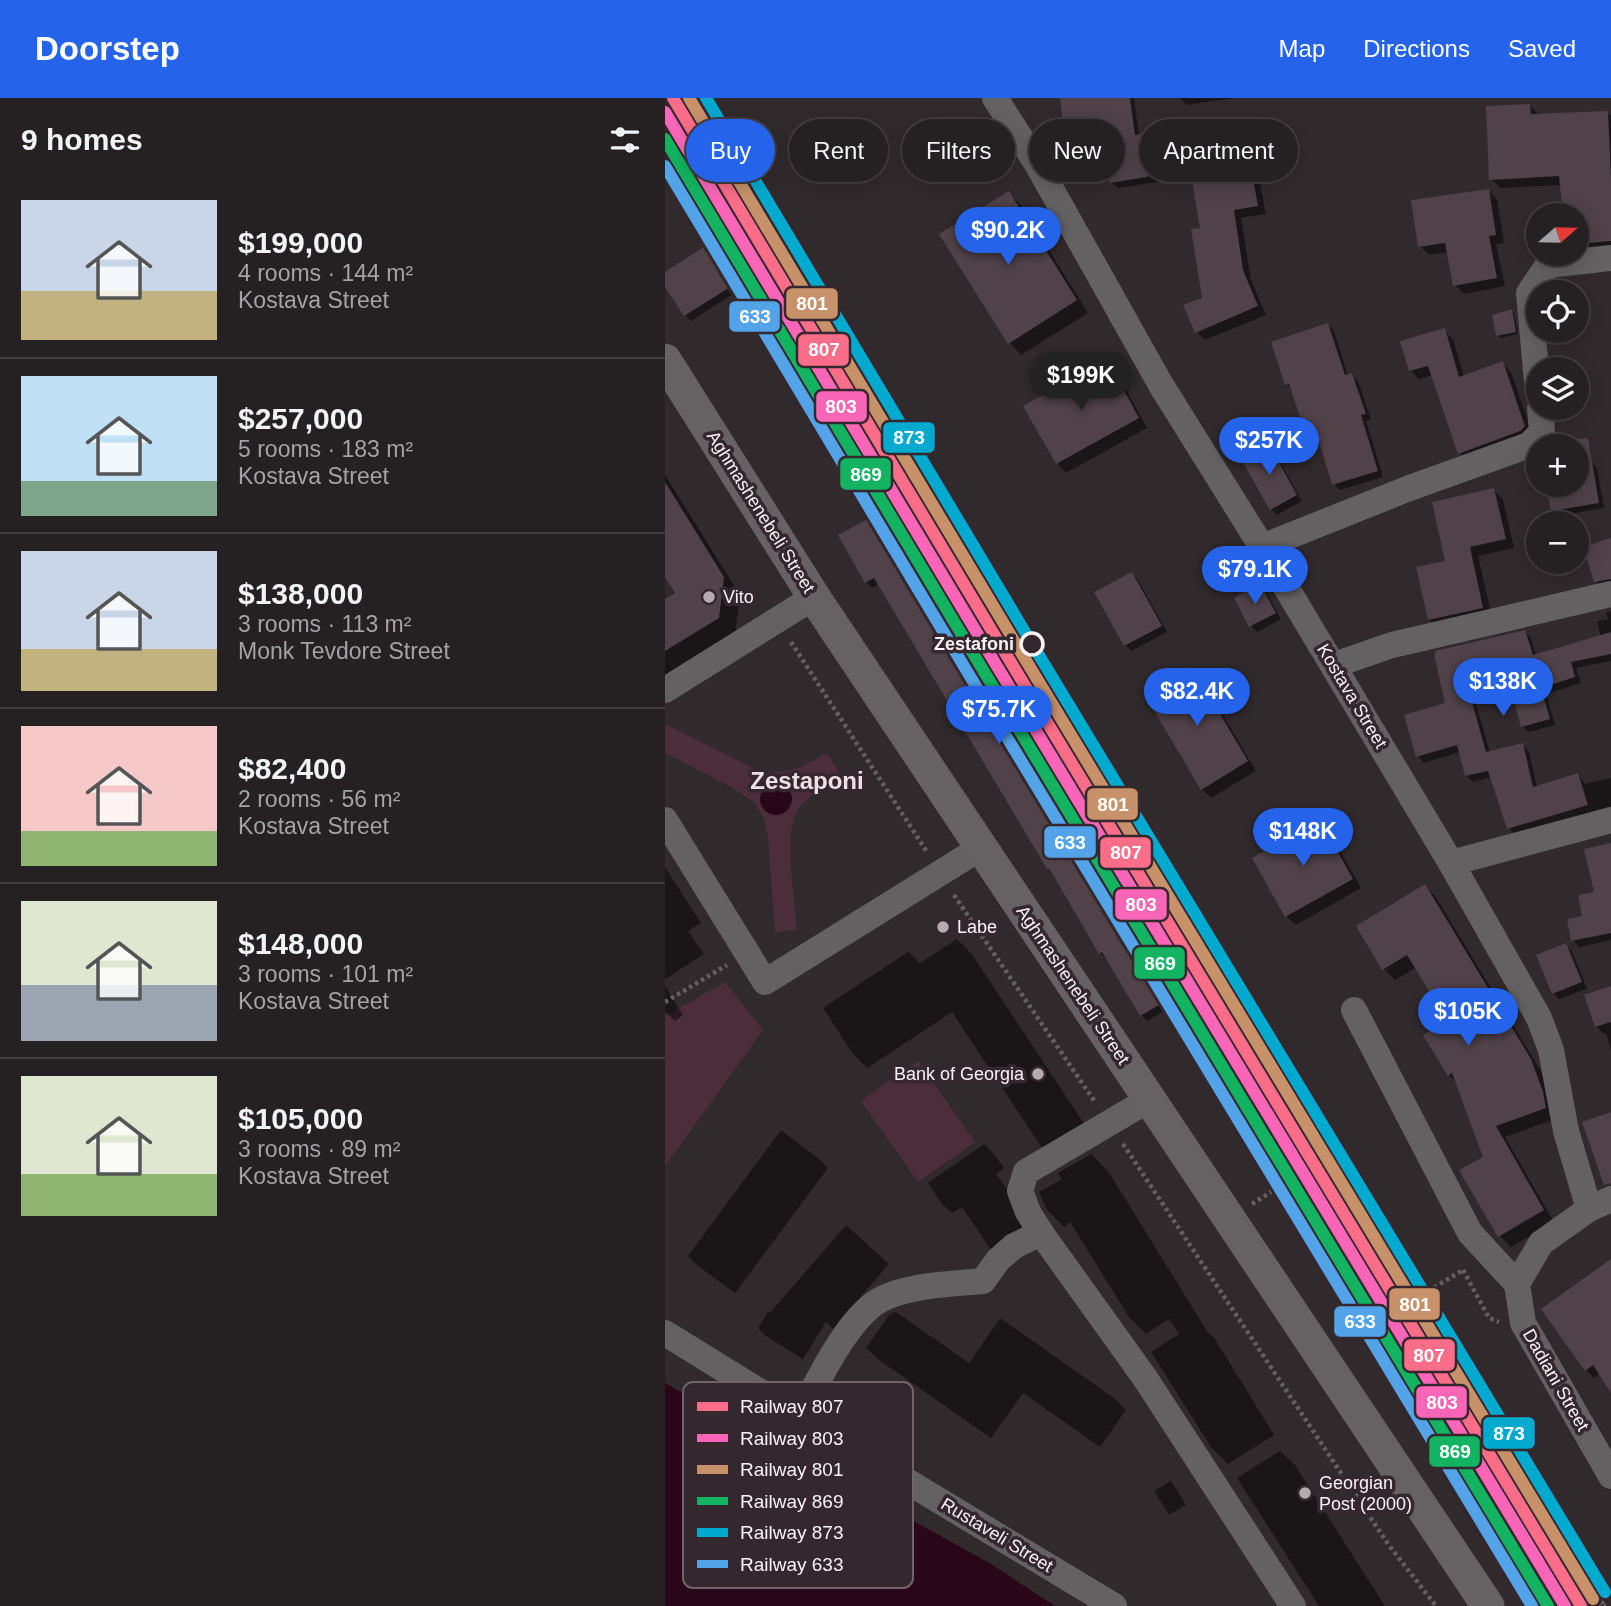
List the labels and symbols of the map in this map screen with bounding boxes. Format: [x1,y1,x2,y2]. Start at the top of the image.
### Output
north arrow [1526,203,1589,266]
pin: $90.2K [951,208,1065,267]
line badge: 801 [785,287,839,320]
text: 801 [796,293,828,314]
line badge: 633 [728,300,781,333]
text: 633 [739,306,771,327]
line badge: 807 [797,333,850,367]
text: 807 [808,339,840,360]
pin: $199K [1032,352,1130,412]
line badge: 803 [815,390,868,423]
text: 803 [825,396,857,417]
pin: $257K [1220,418,1318,477]
line badge: 873 [882,421,936,454]
street label: Aghmashenebeli Street [703,427,819,597]
text: 873 [893,427,925,448]
line badge: 869 [839,457,892,491]
text: 869 [850,464,882,485]
pin: $79.1K [1198,546,1312,606]
place label: Vito [723,587,754,607]
marker: Vito [701,589,717,605]
marker: Zestafoni [1020,632,1044,656]
place label: Zestafoni [934,634,1014,654]
street label: Kostava Street [1313,640,1391,752]
pin: $138K [1454,658,1552,718]
pin: $82.4K [1140,668,1254,728]
pin: $75.7K [942,686,1056,746]
district label: Zestaponi [750,767,864,794]
line badge: 801 [1086,787,1139,821]
text: 801 [1097,794,1129,815]
pin: $148K [1254,808,1352,868]
line badge: 633 [1043,825,1097,859]
text: 633 [1054,832,1086,853]
line badge: 807 [1099,836,1152,869]
text: 807 [1110,842,1142,863]
line badge: 803 [1114,888,1168,921]
text: 803 [1125,894,1157,915]
street label: Aghmashenebeli Street [1012,902,1134,1068]
place label: Labe [957,917,997,937]
marker: Labe [935,919,951,935]
line badge: 869 [1133,946,1186,980]
text: 869 [1144,953,1176,974]
pin: $105K [1419,988,1517,1048]
place label: Bank of Georgia [894,1064,1025,1084]
marker: Bank of Georgia [1030,1066,1046,1082]
line badge: 801 [1388,1287,1441,1321]
text: 801 [1399,1294,1431,1315]
line badge: 633 [1333,1305,1387,1338]
text: 633 [1344,1311,1376,1332]
street label: Dadiani Street [1519,1326,1593,1434]
line badge: 807 [1403,1338,1456,1372]
text: 807 [1413,1345,1445,1366]
legend [683,1382,913,1588]
line badge: 803 [1415,1385,1468,1419]
text: 803 [1426,1392,1458,1413]
text: Railway 807 [740,1396,844,1417]
line badge: 873 [1482,1416,1536,1450]
text: 873 [1493,1423,1525,1444]
text: Railway 803 [740,1428,844,1449]
line badge: 869 [1428,1435,1481,1468]
text: 869 [1439,1441,1471,1462]
text: Railway 801 [740,1459,844,1480]
place label: Georgian Post (2000) [1319,1473,1412,1514]
marker: Georgian Post (2000) [1297,1485,1313,1501]
text: Railway 869 [740,1491,844,1512]
street label: Rustaveli Street [937,1494,1057,1576]
text: Railway 873 [740,1522,844,1543]
text: Railway 633 [740,1554,844,1575]

